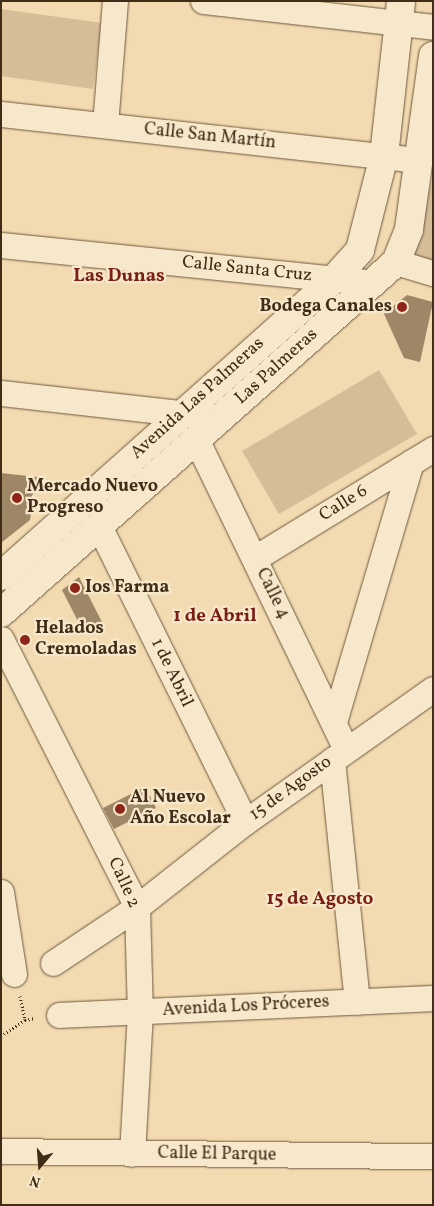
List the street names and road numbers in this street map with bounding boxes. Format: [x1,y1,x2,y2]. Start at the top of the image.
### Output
street label: Calle San Martín [143,119,277,155]
street label: Calle Santa Cruz [181,252,313,288]
street label: Las Palmeras [231,324,323,410]
street label: Avenida Las Palmeras [127,333,269,465]
street label: Calle 6 [316,481,372,527]
street label: Calle 4 [250,565,294,623]
street label: 1 de Abril [145,635,197,711]
street label: 15 de Agosto [246,752,336,826]
street label: Calle 2 [102,854,144,912]
street label: Avenida Los Próceres [162,992,330,1022]
street label: Calle El Parque [157,1143,277,1167]

